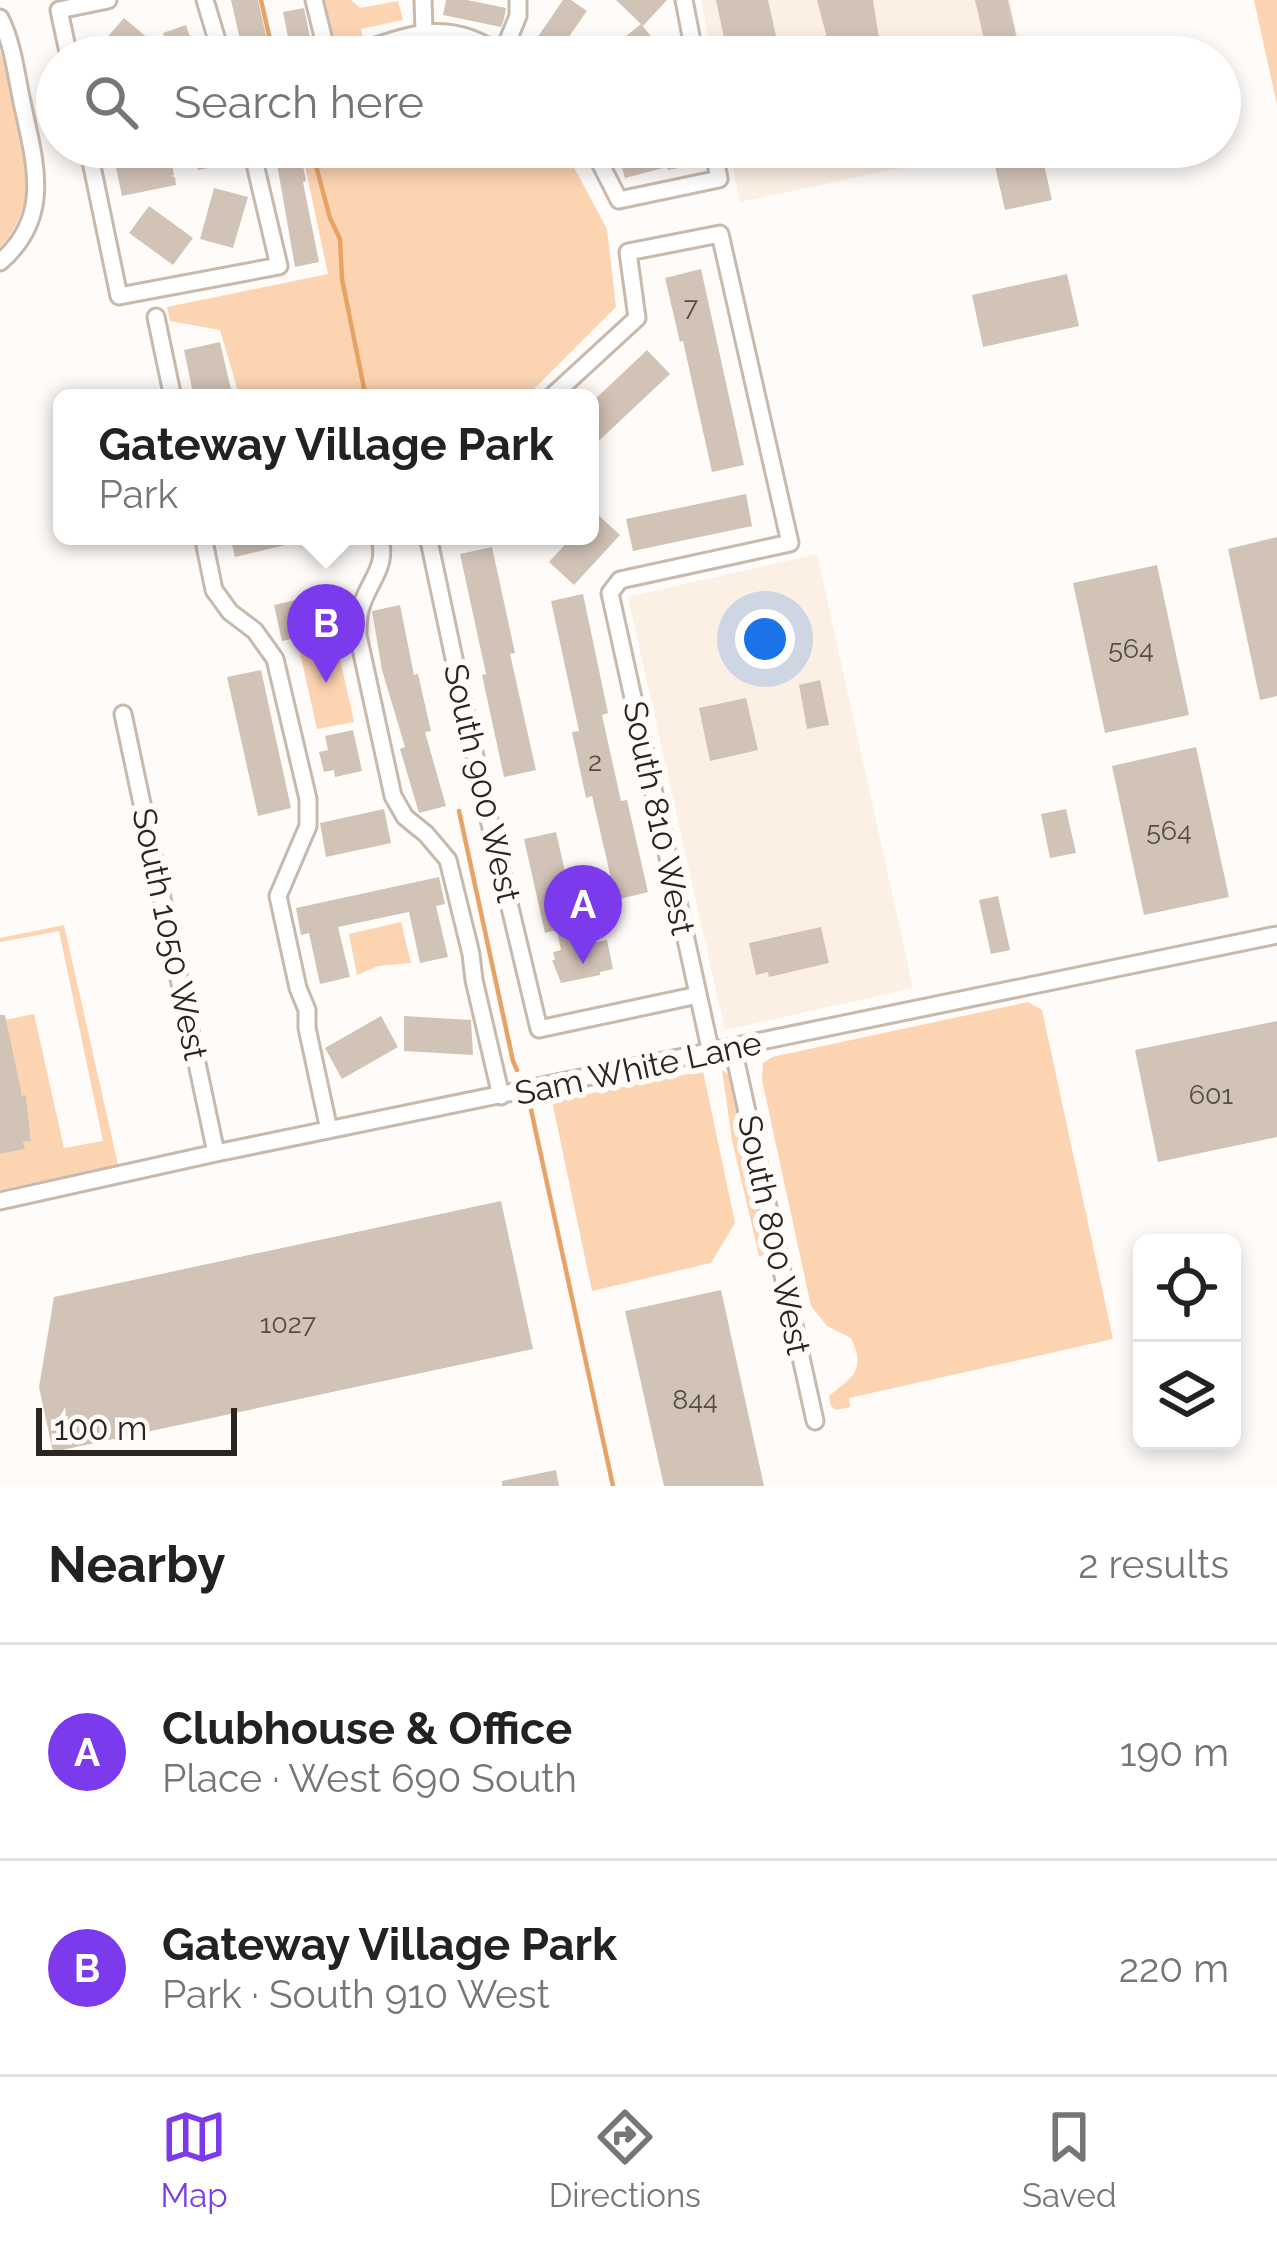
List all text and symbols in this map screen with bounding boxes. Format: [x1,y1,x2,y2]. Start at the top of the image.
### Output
search box [36,36,1241,168]
icon: search [78,69,144,135]
text: Search here [174,76,424,129]
house number: 7 [684,291,699,322]
popup [53,389,599,545]
text: Gateway Village Park [98,418,554,471]
text: Park [98,471,178,517]
pin: B [287,584,365,683]
your location [735,609,795,669]
house number: 564 [1108,633,1154,664]
street label: South 900 West [436,660,528,906]
street label: South 810 West [615,698,703,938]
house number: 2 [588,746,602,777]
street label: South 1050 West [124,805,216,1063]
house number: 564 [1146,815,1192,846]
pin: A [544,865,622,964]
street label: Sam White Lane [511,1023,765,1113]
house number: 601 [1189,1079,1233,1110]
street label: South 800 West [730,1112,818,1358]
map controls [1133,1234,1241,1450]
button: locate [1133,1234,1241,1342]
house number: 1027 [260,1308,317,1339]
button: layers [1133,1342,1241,1450]
house number: 844 [672,1384,718,1415]
scale bar [36,1402,237,1455]
text: 100 m [54,1409,147,1448]
text: Nearby [48,1534,225,1594]
text: 2 results [1078,1541,1229,1587]
text: Clubhouse & Office [162,1702,572,1755]
text: A [74,1729,100,1775]
text: 190 m [1120,1729,1229,1775]
text: Place · West 690 South [162,1755,577,1801]
text: Gateway Village Park [162,1918,617,1971]
text: B [74,1945,100,1991]
text: 220 m [1119,1945,1229,1991]
text: Park · South 910 West [162,1971,550,2017]
tab: Map [161,2104,228,2215]
tab: Directions [549,2104,701,2215]
tab: Saved [1022,2104,1116,2215]

